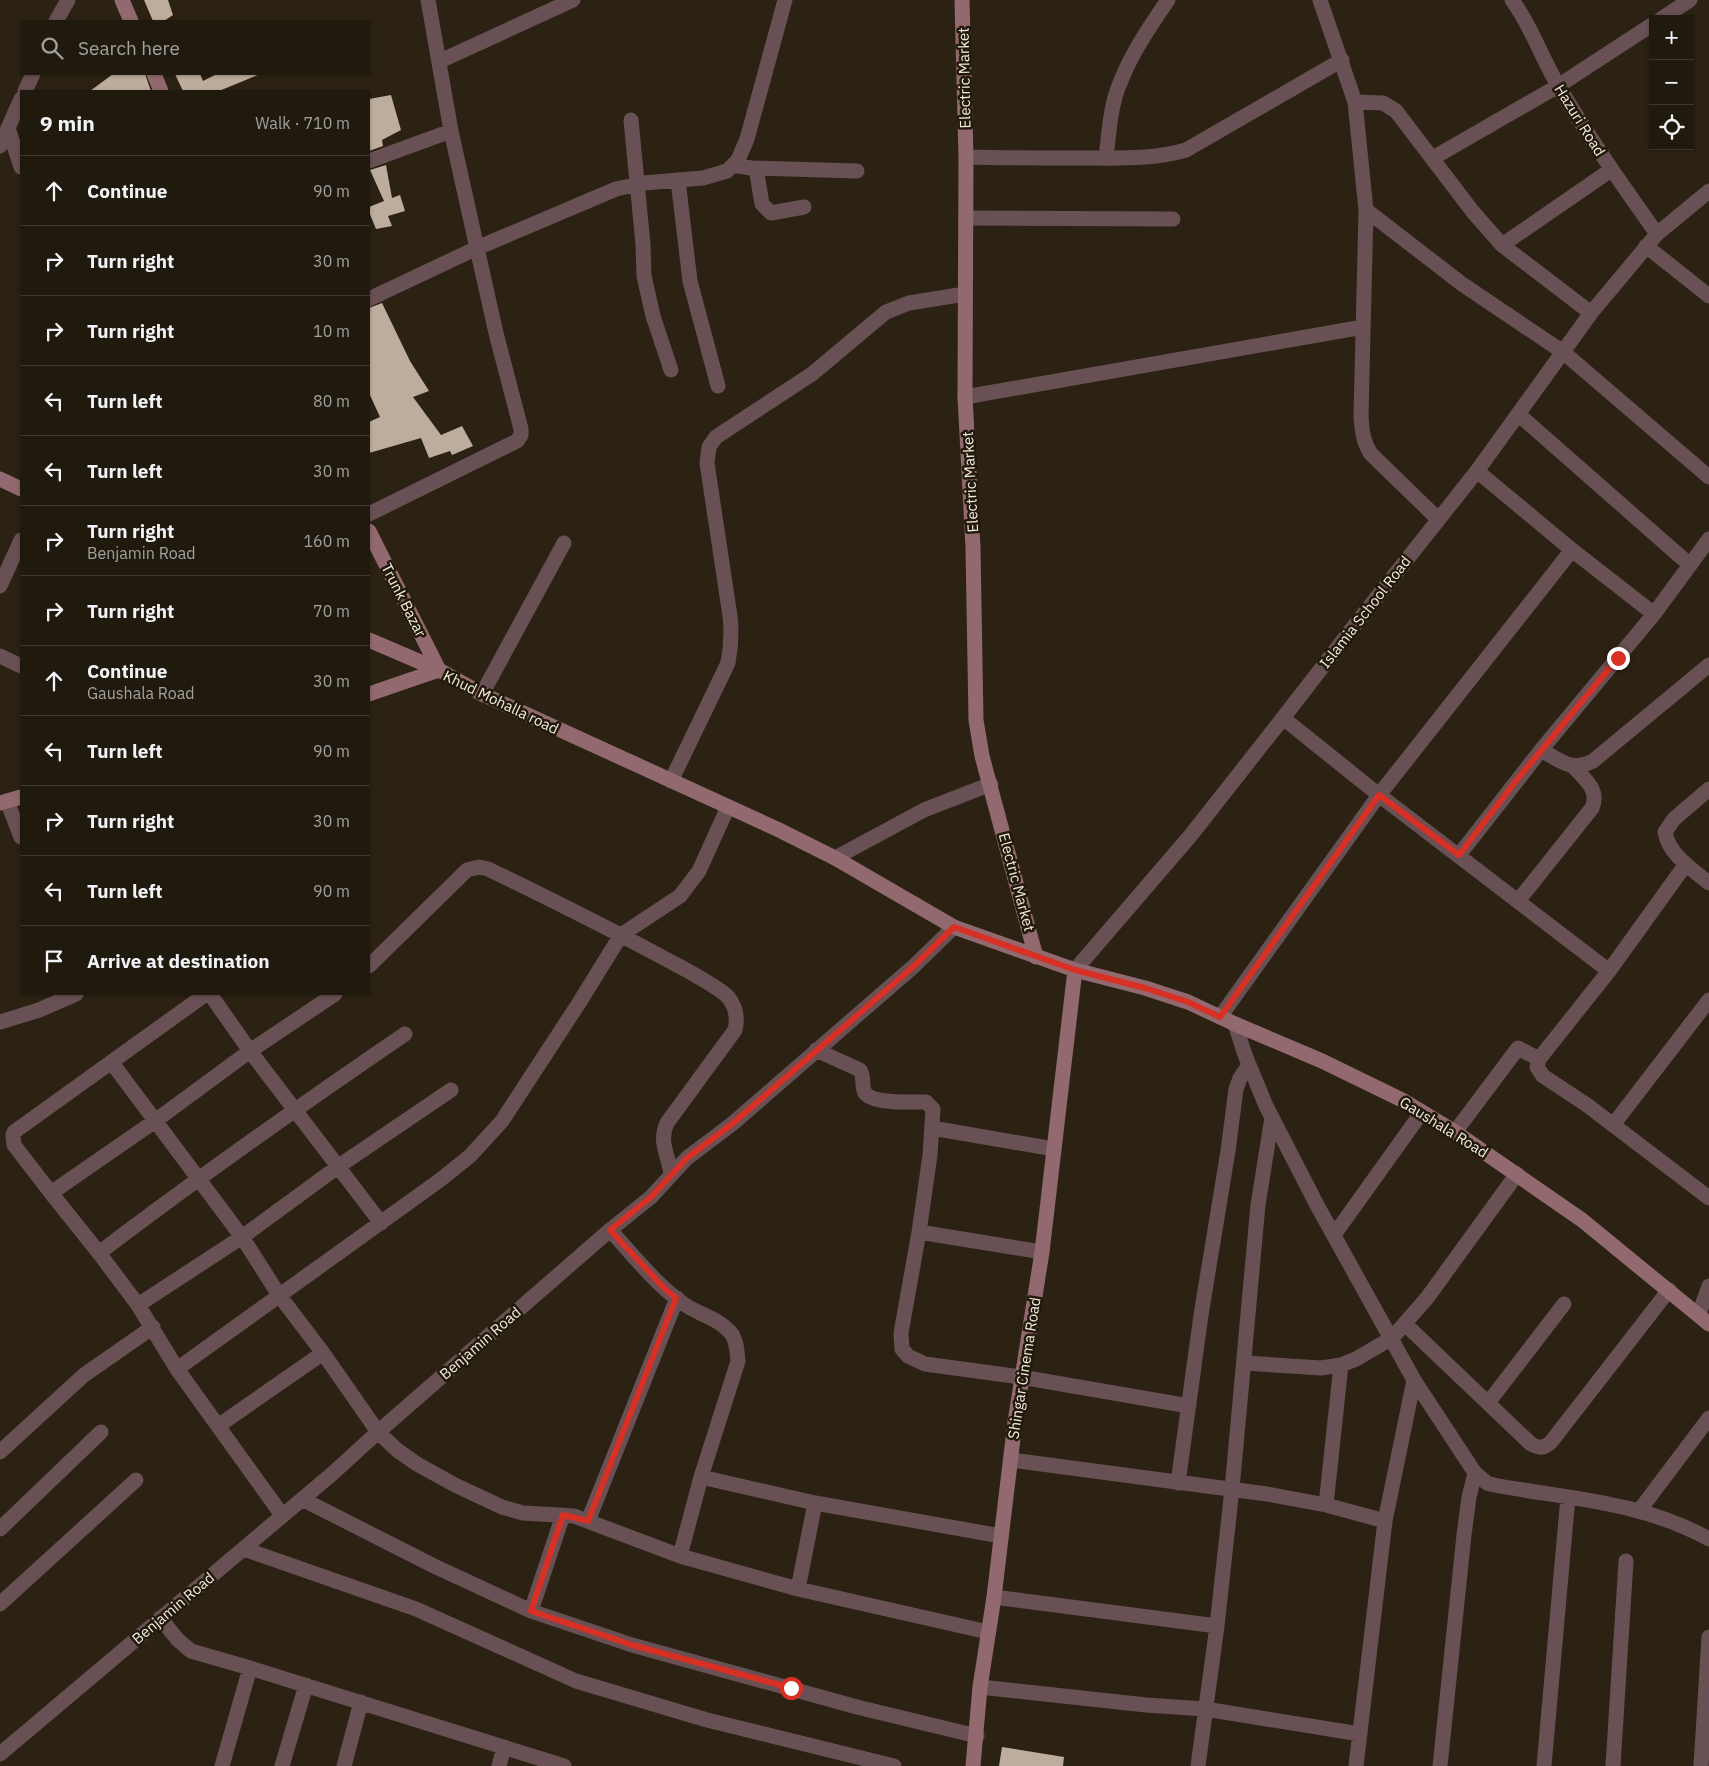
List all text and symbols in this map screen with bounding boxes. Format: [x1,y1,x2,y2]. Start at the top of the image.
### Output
map controls [1649,15,1694,150]
button: + [1649,15,1694,60]
search box [20,20,370,75]
street label: Electric Market [954,27,974,129]
icon: search [38,34,66,62]
text: Search here [78,36,180,60]
button: − [1649,60,1694,105]
street label: Hazuri Road [1550,80,1610,160]
button: locate [1649,105,1694,150]
text: 9 min [40,109,95,137]
text: Walk · 710 m [255,113,350,133]
icon: ahead [40,177,68,205]
text: Continue [87,179,167,203]
text: 90 m [313,181,350,201]
icon: right [40,247,68,275]
text: Turn right [87,249,174,273]
text: 30 m [313,251,350,271]
icon: right [40,317,68,345]
text: Turn right [87,319,174,343]
text: 10 m [313,321,350,341]
icon: left [40,387,68,415]
text: Turn left [87,389,163,413]
text: 80 m [313,391,350,411]
street label: Electric Market [958,431,982,533]
icon: left [40,457,68,485]
text: Turn left [87,459,163,483]
text: 30 m [313,461,350,481]
text: Turn right [87,519,174,543]
icon: right [40,527,68,555]
text: 160 m [303,531,350,551]
text: Benjamin Road [87,543,195,563]
street label: Islamia School Road [1315,552,1415,672]
street label: Trunk Bazar [377,560,431,640]
icon: right [40,597,68,625]
text: Turn right [87,599,174,623]
text: 70 m [313,601,350,621]
route end [1607,647,1630,670]
text: Continue [87,659,167,683]
street label: Khud Mohalla road [440,666,562,738]
icon: ahead [40,667,68,695]
text: 30 m [313,671,350,691]
text: Gaushala Road [87,683,195,703]
icon: left [40,737,68,765]
text: Turn left [87,739,163,763]
text: 90 m [313,741,350,761]
icon: right [40,807,68,835]
text: Turn right [87,809,174,833]
text: 30 m [313,811,350,831]
street label: Electric Market [995,831,1039,933]
icon: left [40,877,68,905]
text: Turn left [87,879,163,903]
text: 90 m [313,881,350,901]
icon: arrive [40,947,68,975]
text: Arrive at destination [87,949,270,973]
street label: Gaushala Road [1396,1092,1492,1162]
street label: Shingar Cinema Road [1003,1296,1045,1440]
street label: Benjamin Road [435,1302,525,1384]
street label: Benjamin Road [128,1568,218,1648]
route start [780,1677,803,1700]

